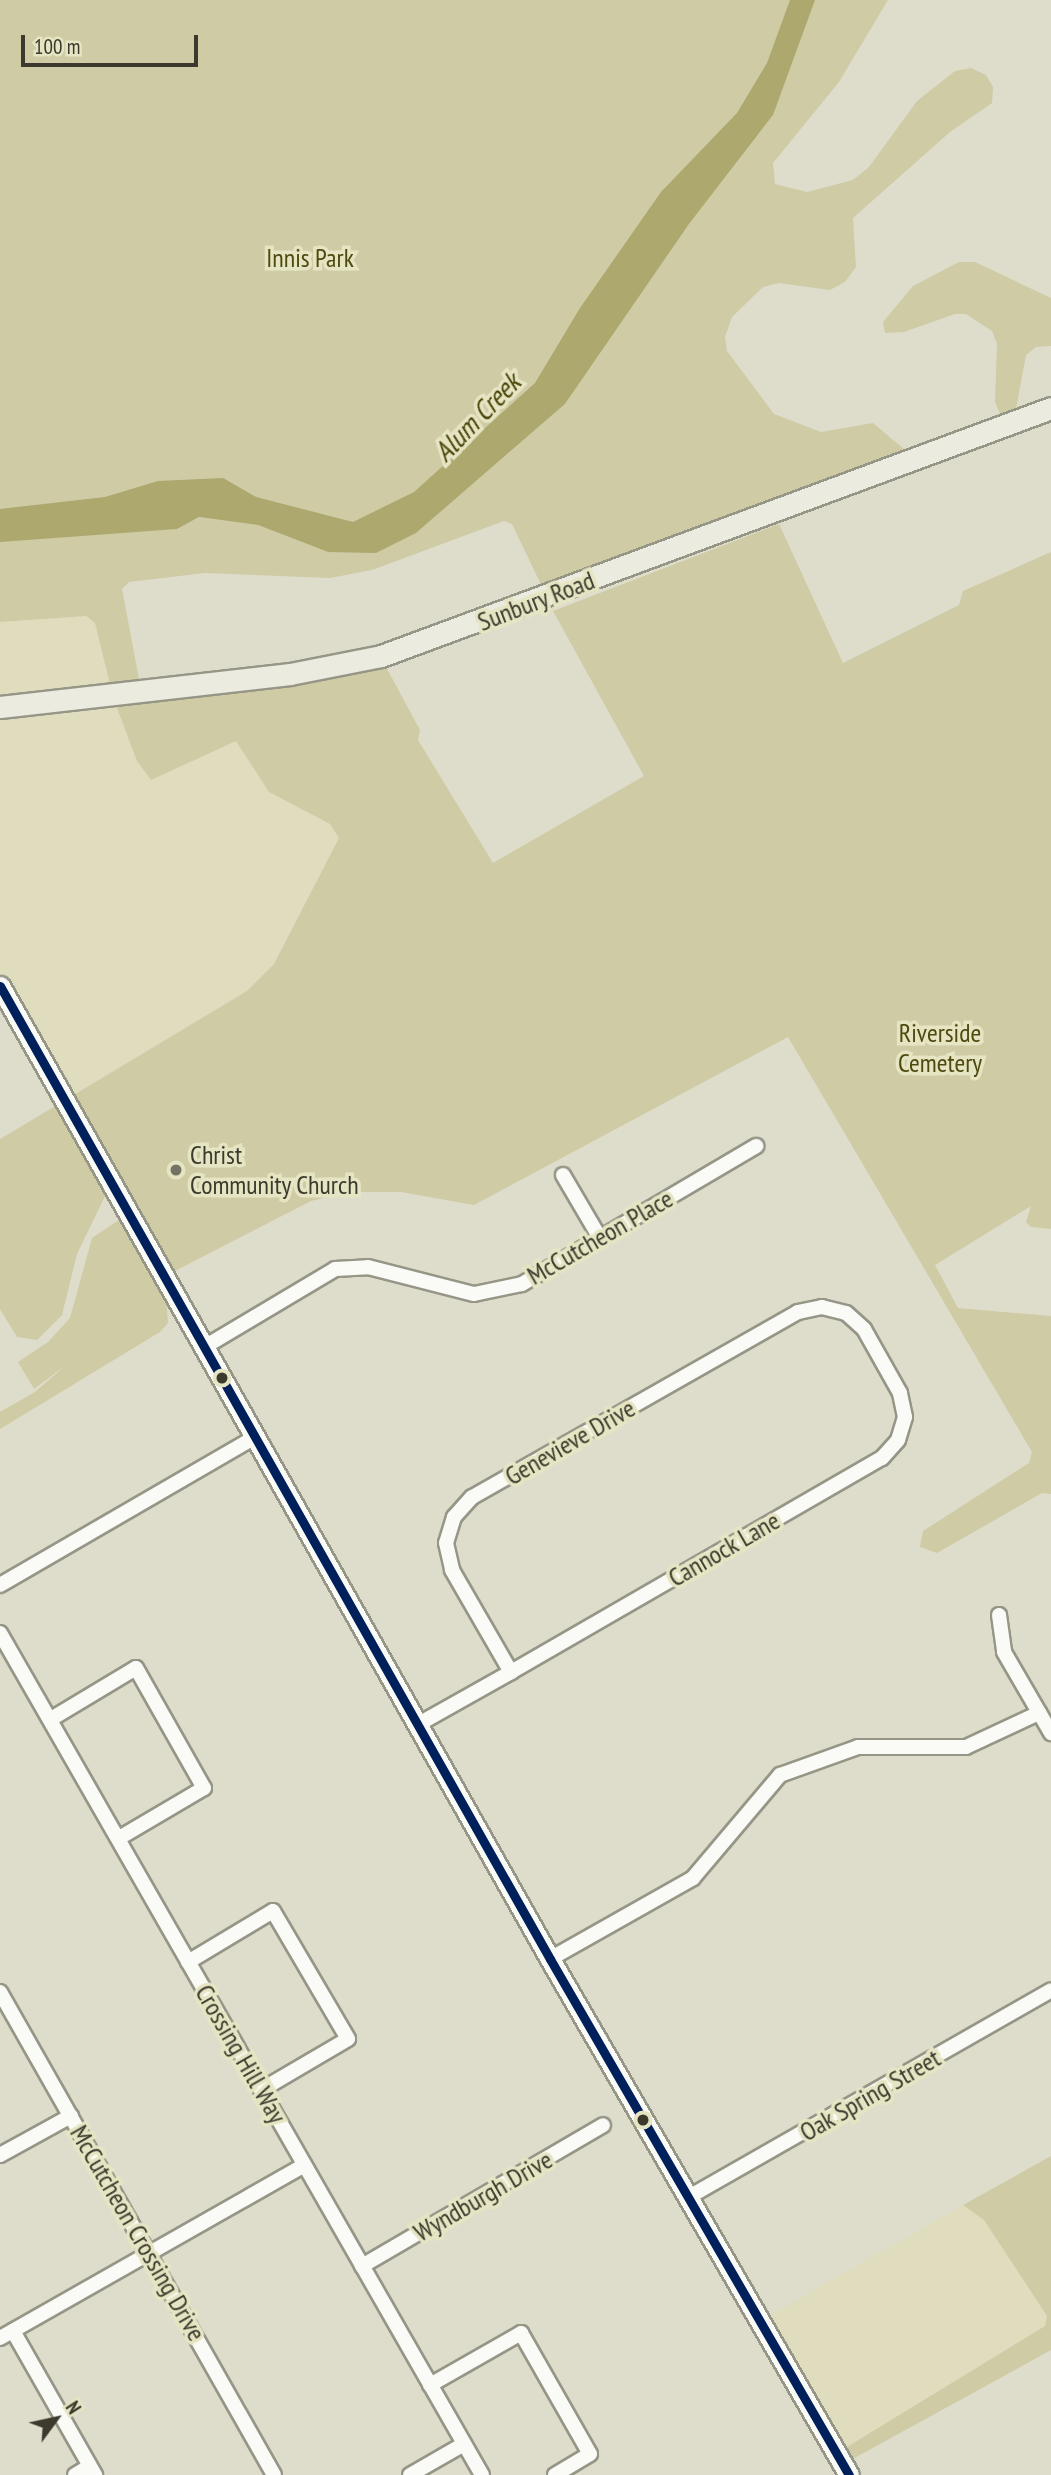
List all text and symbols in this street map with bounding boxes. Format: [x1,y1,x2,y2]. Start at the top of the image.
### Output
scale bar [24,21,201,65]
text: 100 m [34,33,80,60]
park label: Innis Park [266,242,354,274]
water label: Alum Creek [427,366,527,468]
street label: Sunbury Road [473,564,599,638]
park label: Riverside Cemetery [898,1017,982,1078]
place label: Christ Community Church [190,1139,359,1200]
marker: Christ Community Church [168,1162,184,1178]
street label: McCutcheon Place [522,1183,678,1291]
unlabelled marker [215,1371,229,1385]
street label: Genevieve Drive [499,1392,641,1492]
street label: Cannock Lane [663,1505,785,1593]
street label: Crossing Hill Way [189,1979,293,2129]
street label: Oak Spring Street [794,2042,946,2148]
unlabelled marker [636,2113,650,2127]
street label: McCutcheon Crossing Drive [64,2120,212,2346]
street label: Wyndburgh Drive [408,2144,558,2248]
north arrow [21,2384,91,2454]
text: N [61,2397,86,2418]

